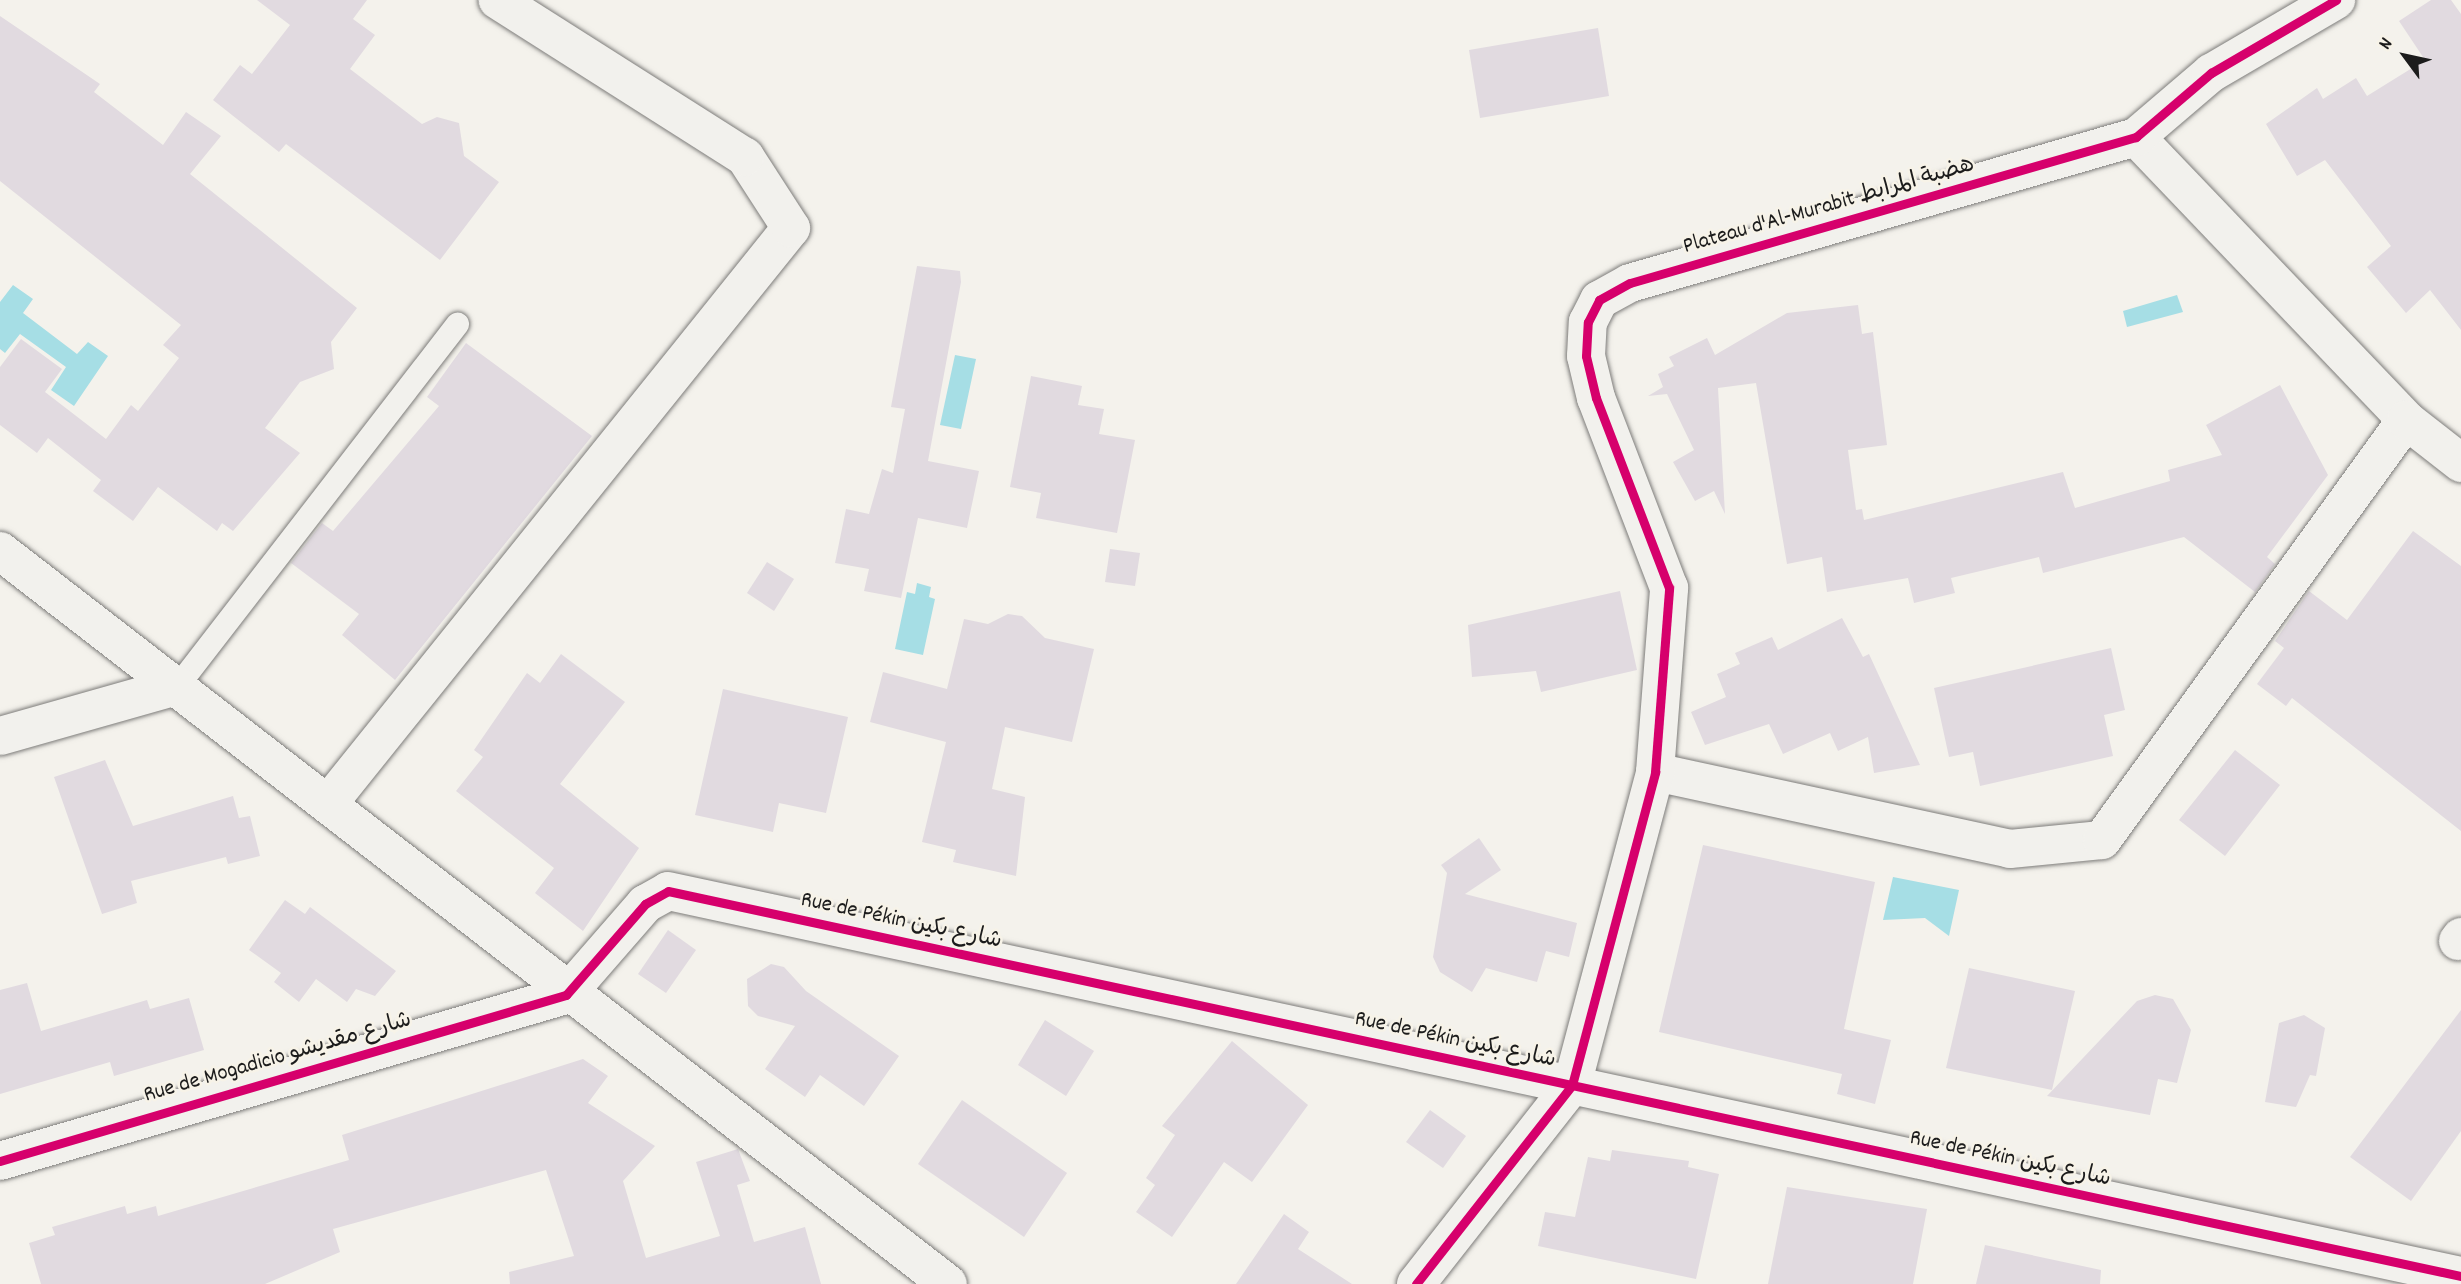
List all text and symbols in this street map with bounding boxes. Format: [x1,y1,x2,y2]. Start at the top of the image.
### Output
north arrow [2370,21,2440,91]
text: N [2373,33,2401,56]
street label: Plateau d'Al-Murabit هضبة المرابط [1680,152,1978,262]
street label: Rue de Pékin شارع بكين [798,887,1004,957]
street label: Rue de Pékin شارع بكين [1352,1006,1558,1076]
street label: Rue de Mogadicio شارع مقديشو [141,1008,415,1110]
street label: Rue de Pékin شارع بكين [1907,1125,2113,1195]

